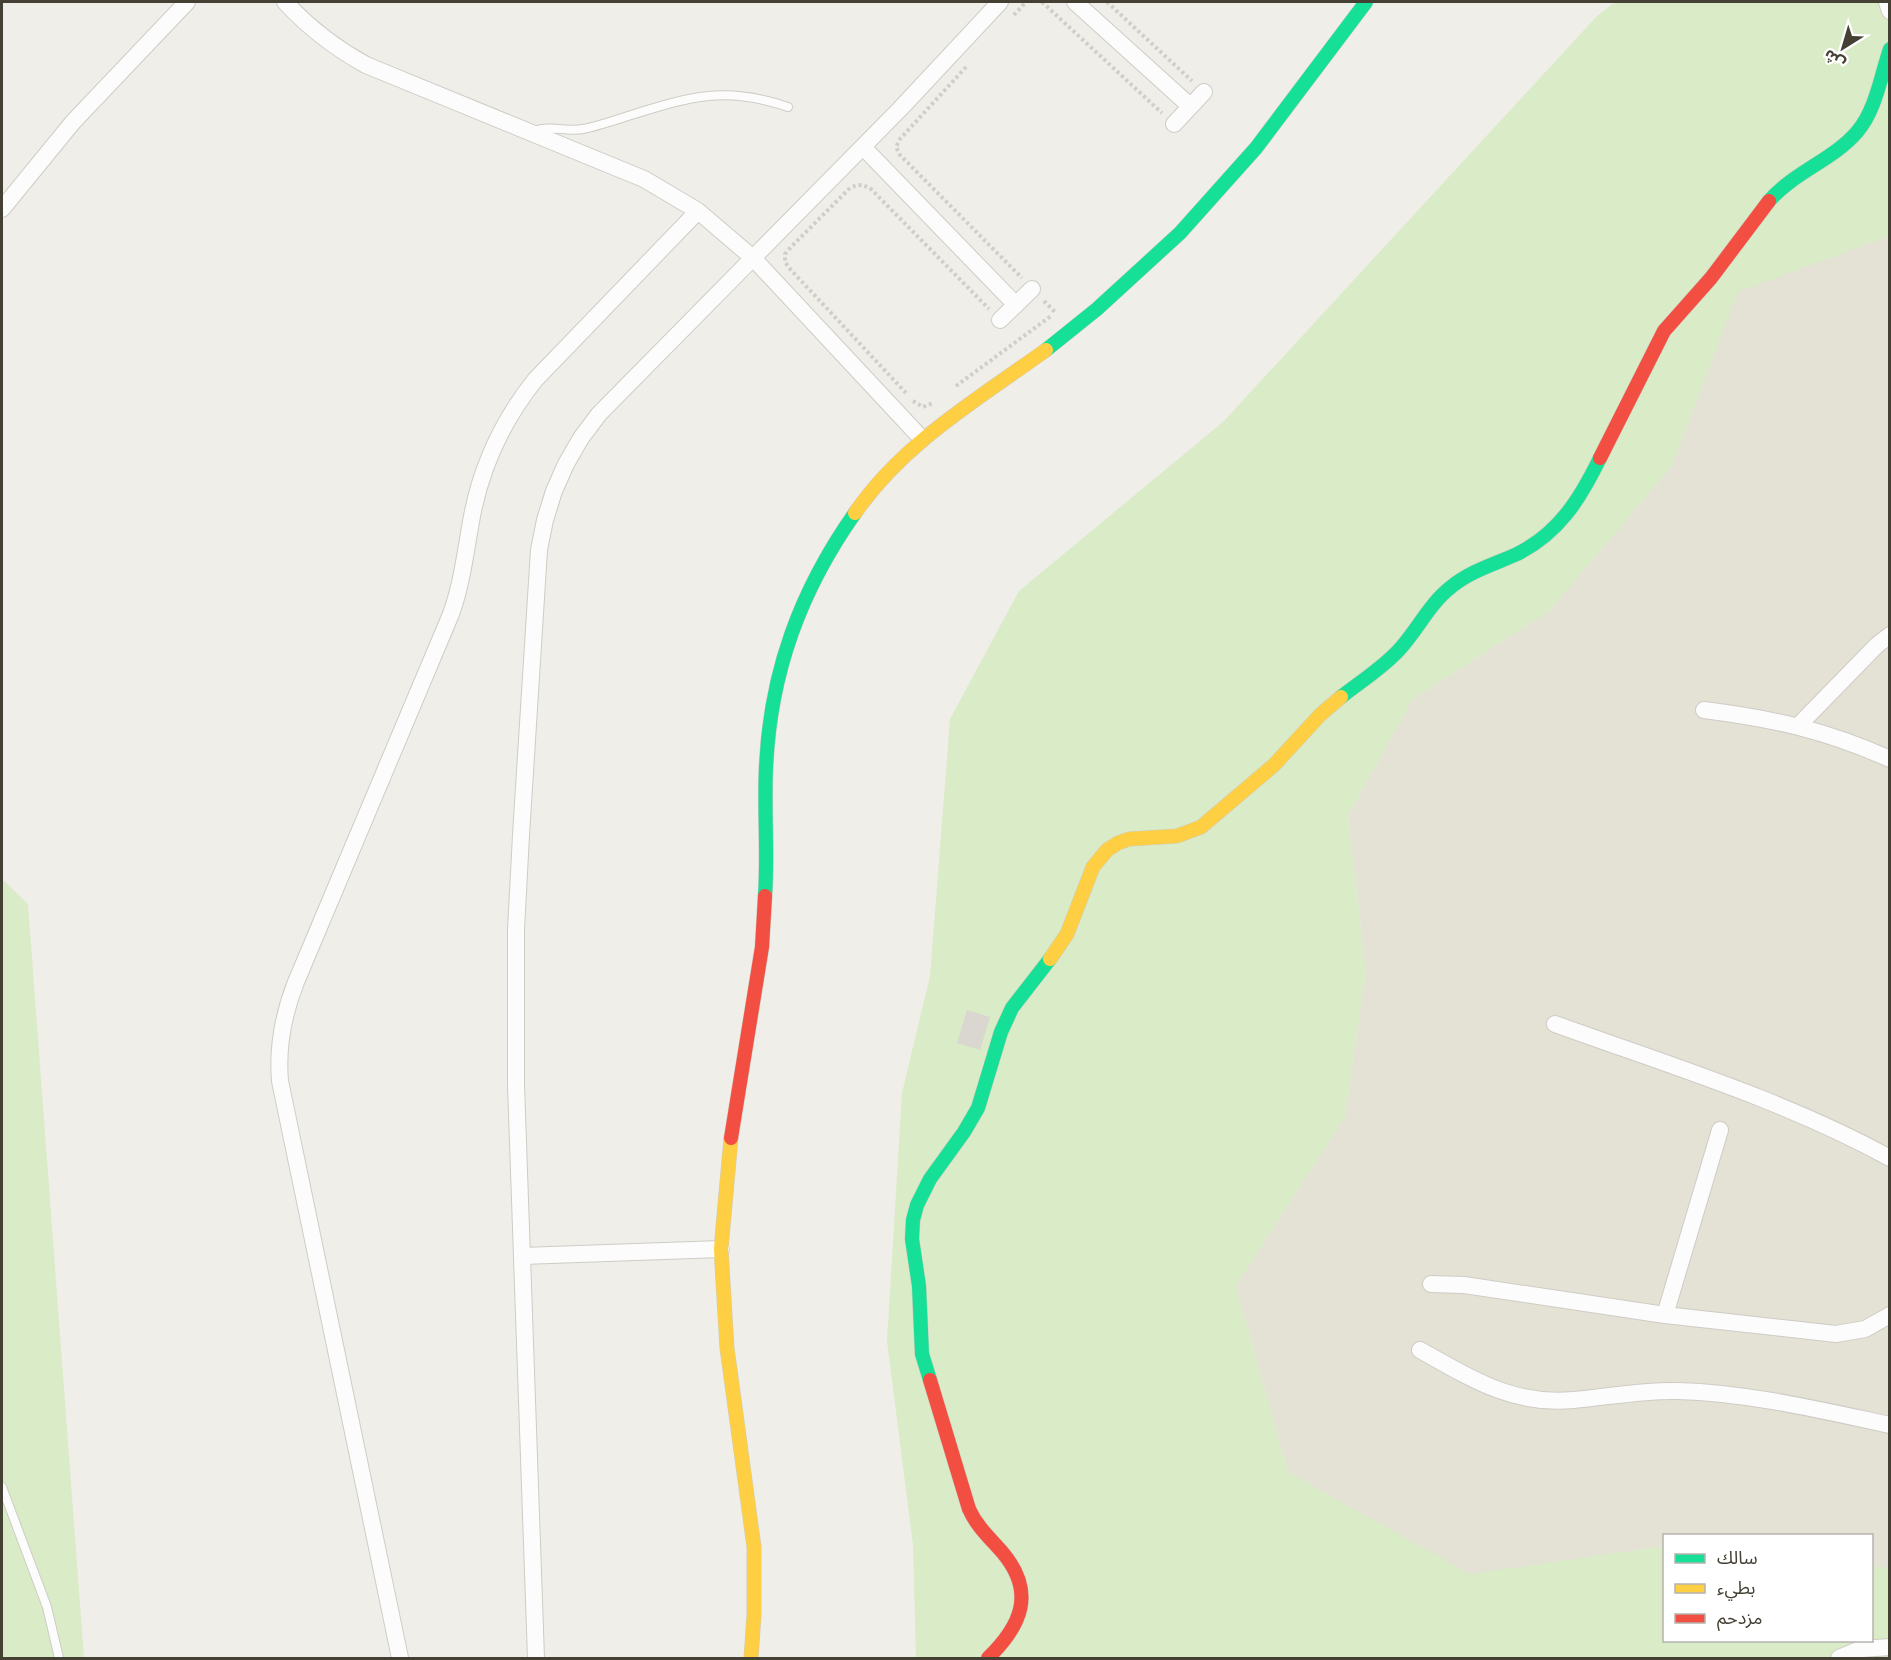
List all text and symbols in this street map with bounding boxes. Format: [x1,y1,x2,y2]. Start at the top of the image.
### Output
north arrow [1813,18,1873,78]
text: ش [1819,45,1849,75]
legend [1663,1534,1873,1642]
text: سالك [1717,1545,1758,1569]
text: بطيء [1717,1575,1755,1601]
text: مزدحم [1717,1605,1762,1631]

